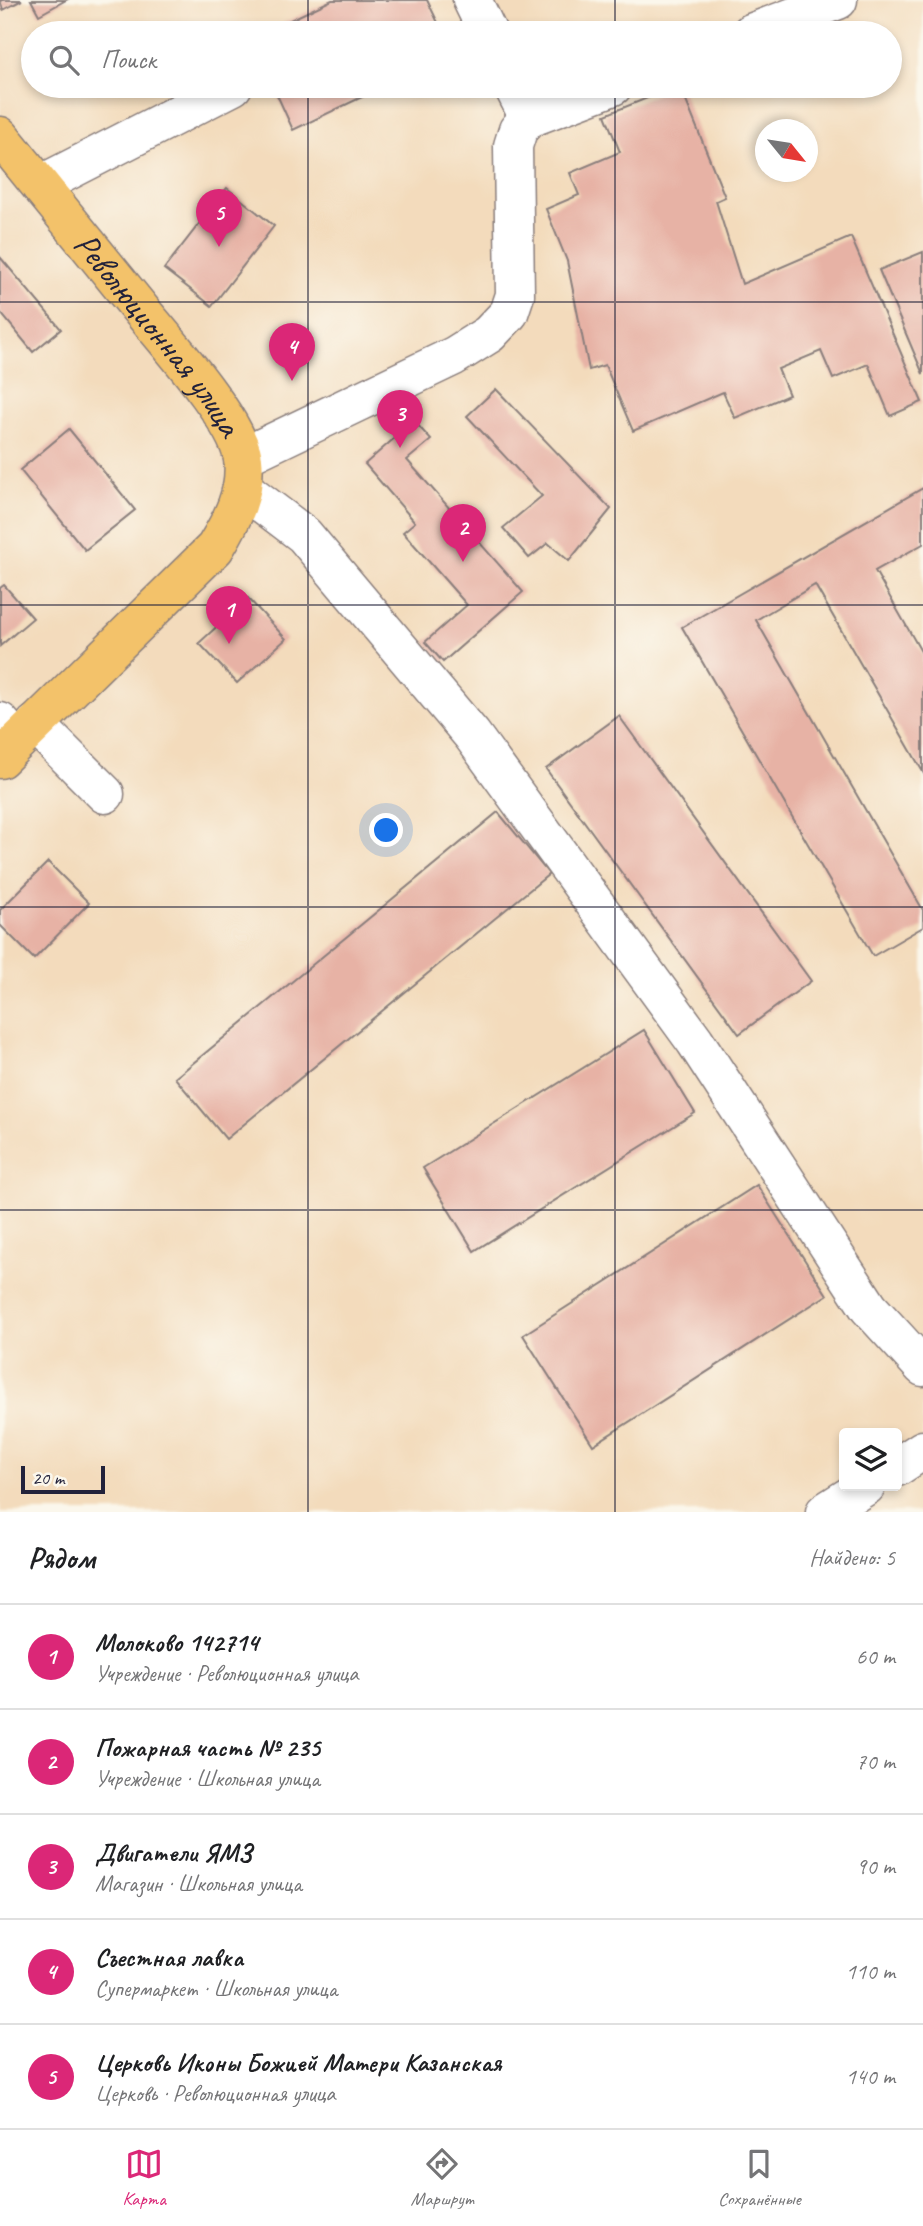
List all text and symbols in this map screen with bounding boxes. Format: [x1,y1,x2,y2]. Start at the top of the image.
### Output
search box [21,21,902,98]
icon: search [45,41,83,79]
text: Поиск [101,43,156,76]
north arrow [755,119,818,182]
pin: 5 [196,189,242,247]
street label: Революционная улица [64,223,254,446]
pin: 4 [269,323,315,381]
pin: 3 [377,390,423,448]
pin: 2 [440,504,486,562]
pin: 1 [206,586,252,644]
your location [369,813,403,847]
map controls [839,1428,902,1491]
button: layers [839,1428,902,1491]
scale bar [21,1463,105,1495]
text: 20 m [32,1466,64,1490]
text: Рядом [28,1539,95,1577]
text: Найдено: 5 [809,1543,895,1572]
text: Молоково 142714 [95,1626,258,1659]
text: 1 [46,1642,56,1671]
text: 60 m [856,1642,895,1671]
text: Учреждение · Революционная улица [95,1659,358,1688]
text: Пожарная часть № 235 [95,1731,320,1764]
text: 2 [46,1747,56,1776]
text: 70 m [856,1747,895,1776]
text: Учреждение · Школьная улица [95,1764,320,1793]
text: Двигатели ЯМЗ [95,1836,252,1869]
text: 3 [46,1852,56,1881]
text: 90 m [856,1852,895,1881]
text: Магазин · Школьная улица [95,1869,302,1898]
text: Съестная лавка [95,1941,243,1974]
text: 4 [46,1957,56,1986]
text: 110 m [846,1957,895,1986]
text: Супермаркет · Школьная улица [95,1974,337,2003]
text: Церковь Иконы Божией Матери Казанская [95,2046,501,2079]
text: 5 [46,2062,56,2091]
text: 140 m [846,2062,895,2091]
text: Церковь · Революционная улица [95,2079,335,2108]
tab: Карта [122,2145,166,2211]
tab: Маршрут [411,2145,473,2211]
tab: Сохранённые [718,2145,801,2211]

